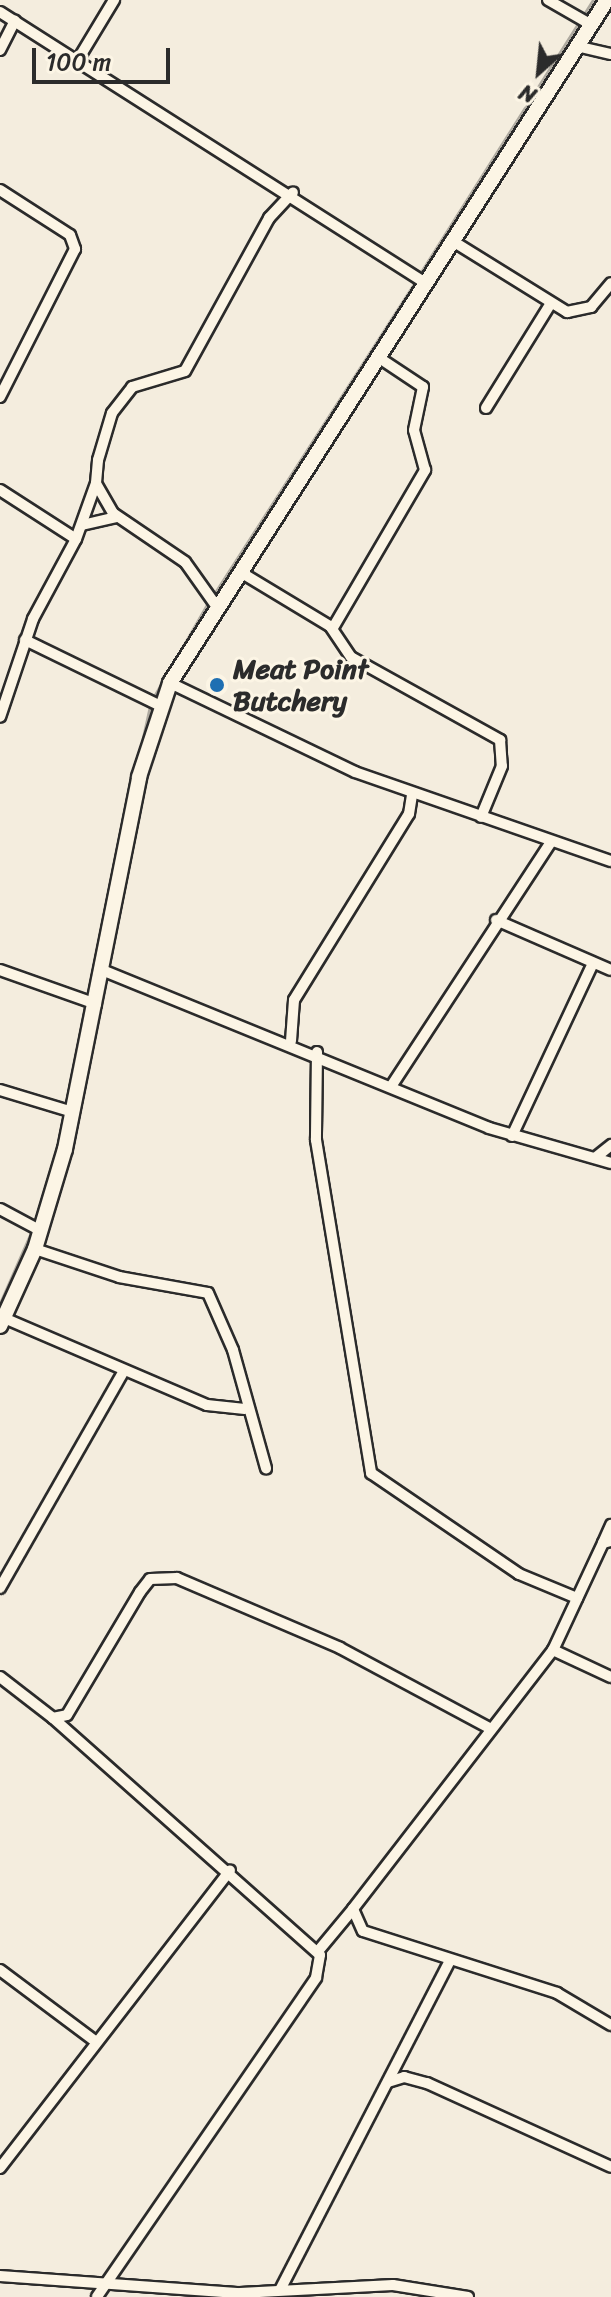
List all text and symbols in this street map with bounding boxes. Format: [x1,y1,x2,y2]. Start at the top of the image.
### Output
scale bar [36,32,174,82]
north arrow [499,32,579,112]
text: 100 m [46,41,111,83]
text: N [512,73,544,115]
place label: Meat Point Butchery [233,652,370,718]
marker: Meat Point Butchery [208,676,226,694]

